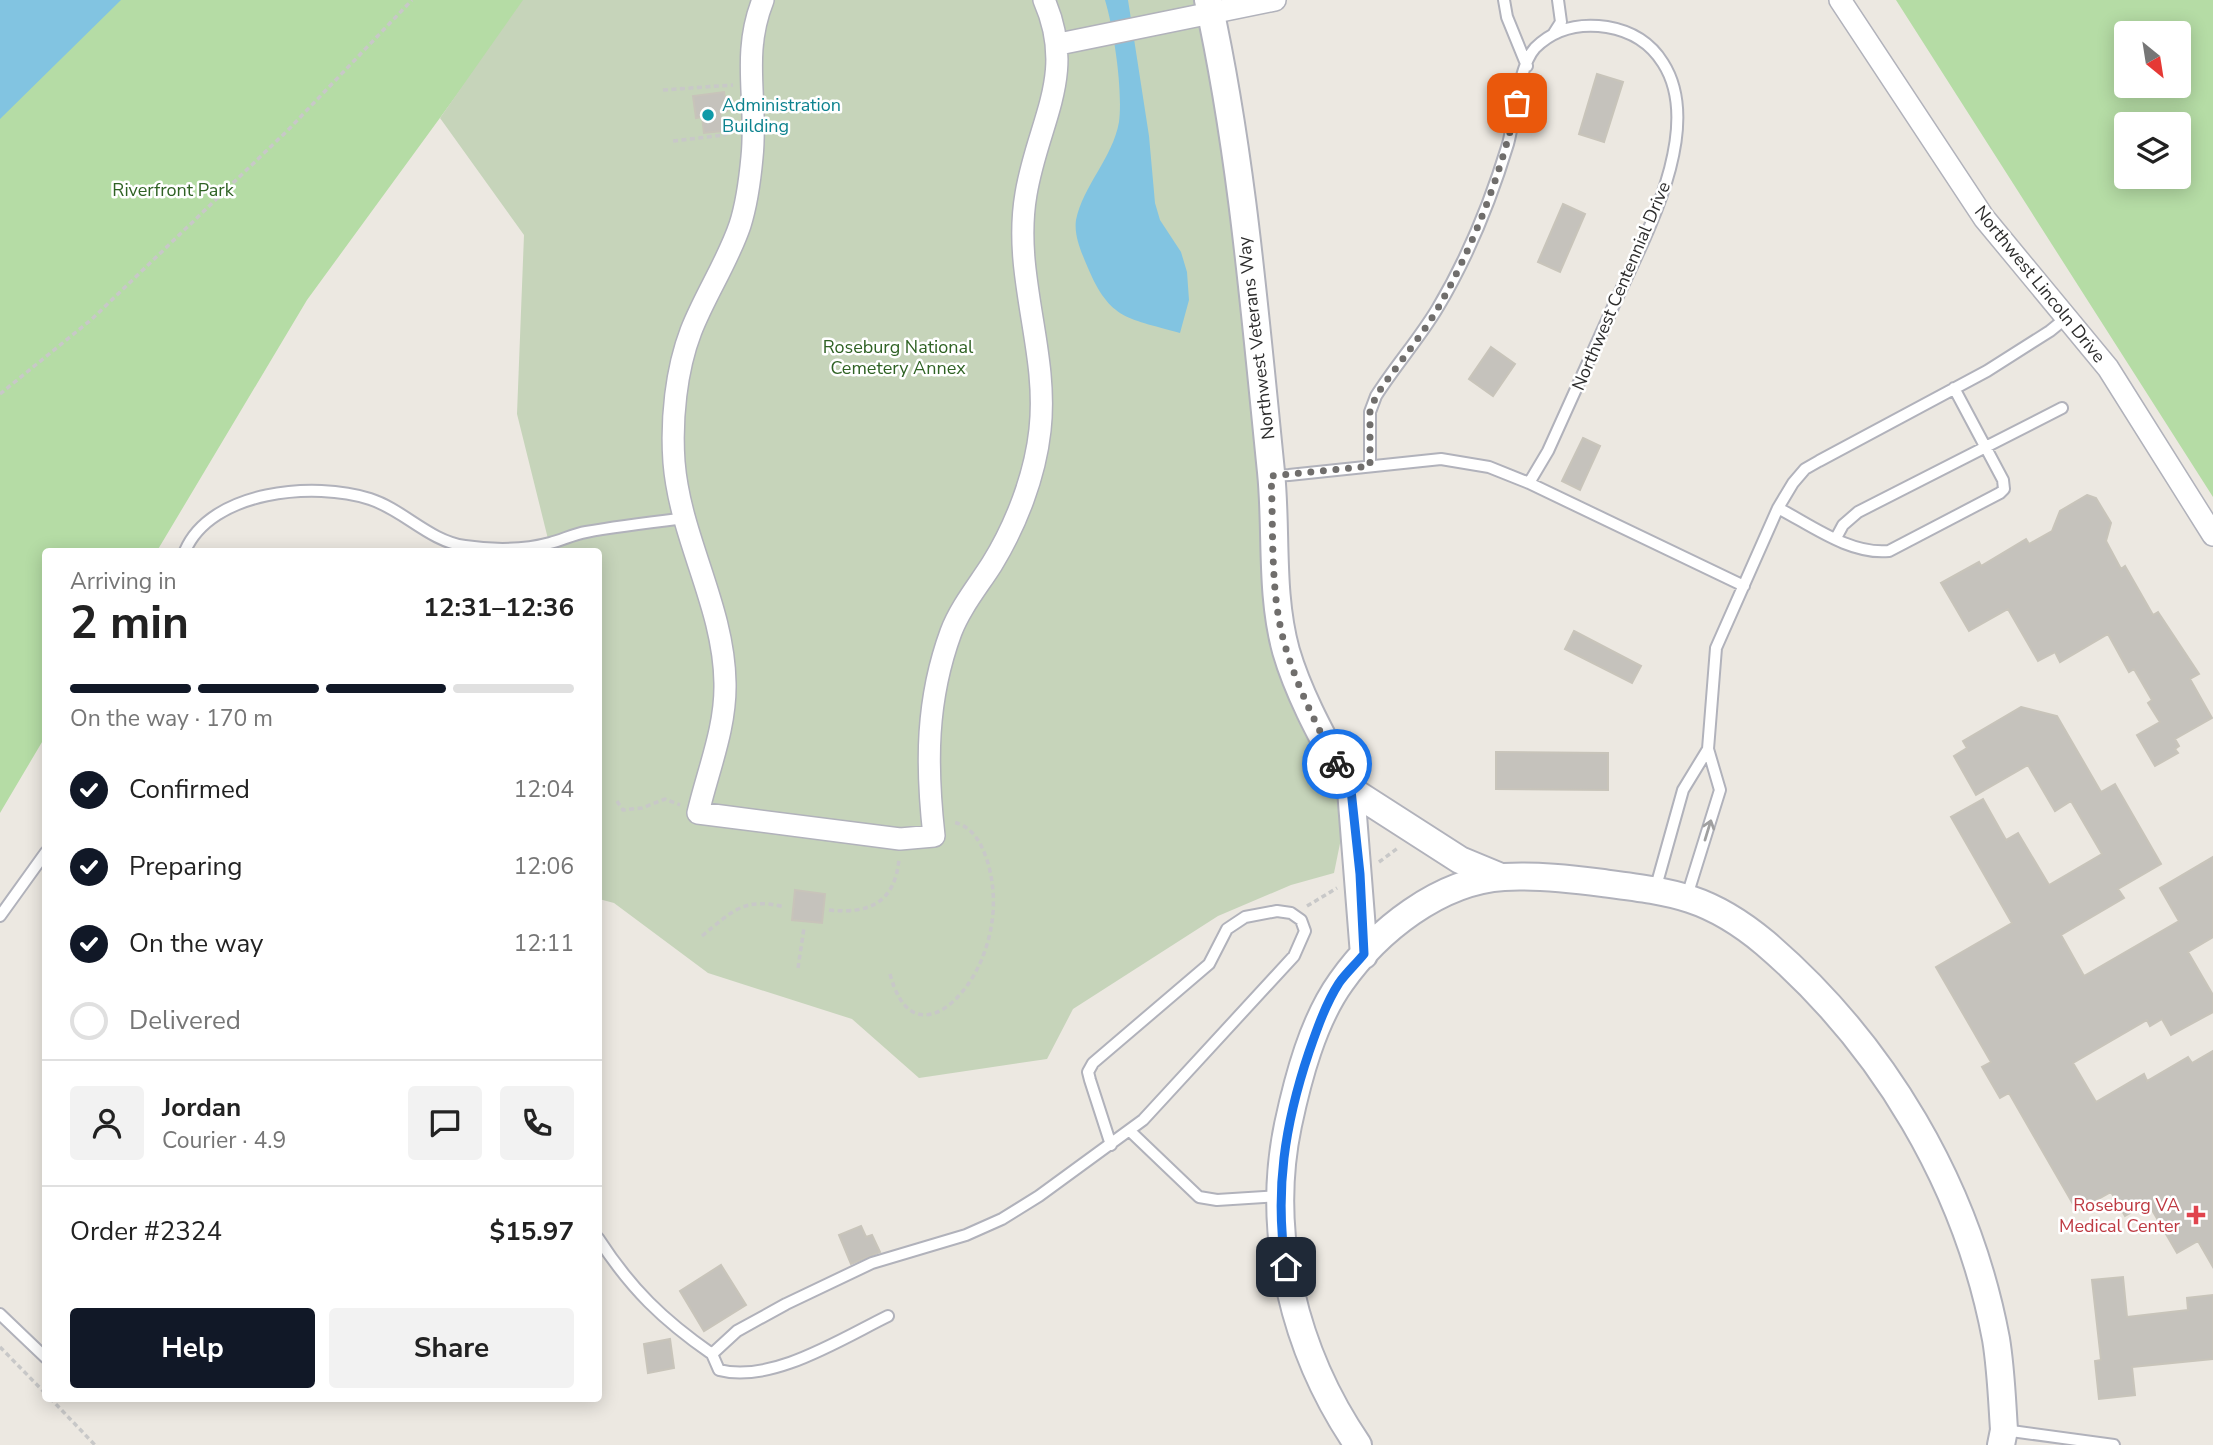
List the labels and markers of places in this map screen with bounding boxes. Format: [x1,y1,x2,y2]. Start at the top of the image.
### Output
pin [1487,73,1547,133]
place label: Administration Building [722,93,841,138]
marker: Administration Building [700,107,716,123]
place label: Roseburg VA Medical Center [2059,1193,2181,1238]
marker: Roseburg VA Medical Center [2186,1205,2206,1225]
pin [1256,1237,1316,1297]

